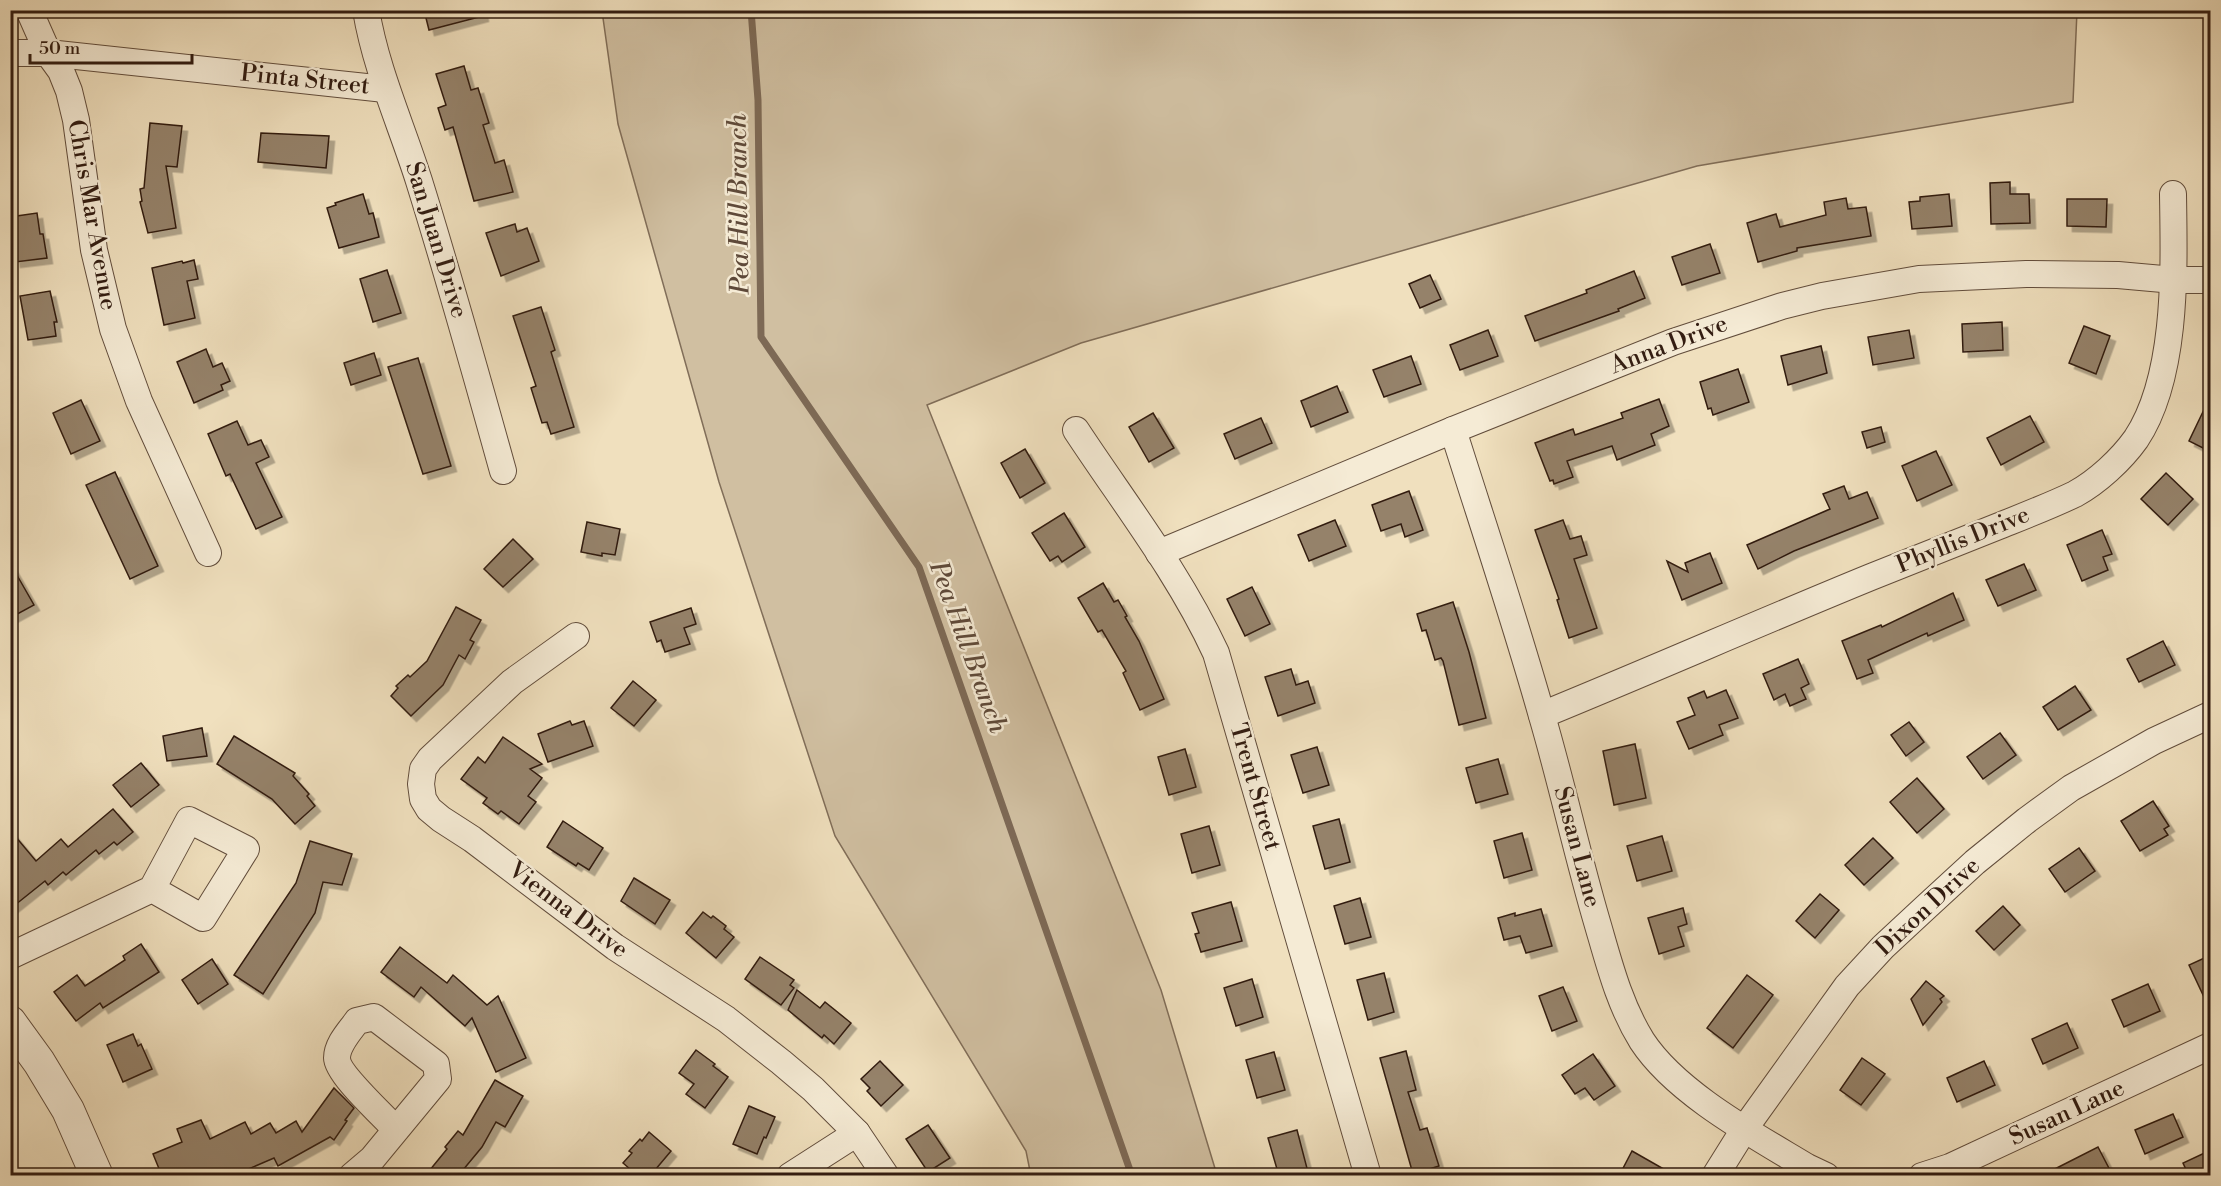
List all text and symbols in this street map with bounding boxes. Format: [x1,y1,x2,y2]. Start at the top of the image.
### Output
scale bar [30,27,192,65]
text: 50 m [39,37,81,60]
street label: Pinta Street [239,58,372,102]
water label: Pea Hill Branch [721,113,757,296]
street label: Chris Mar Avenue [60,117,124,313]
street label: San Juan Drive [398,158,474,322]
street label: Anna Drive [1605,309,1732,381]
street label: Phyllis Drive [1892,500,2034,580]
water label: Pea Hill Branch [922,556,1014,738]
street label: Trent Street [1223,720,1288,855]
street label: Susan Lane [1546,783,1608,911]
street label: Dixon Drive [1870,851,1986,963]
street label: Vienna Drive [501,854,634,965]
street label: Susan Lane [2005,1073,2129,1153]

